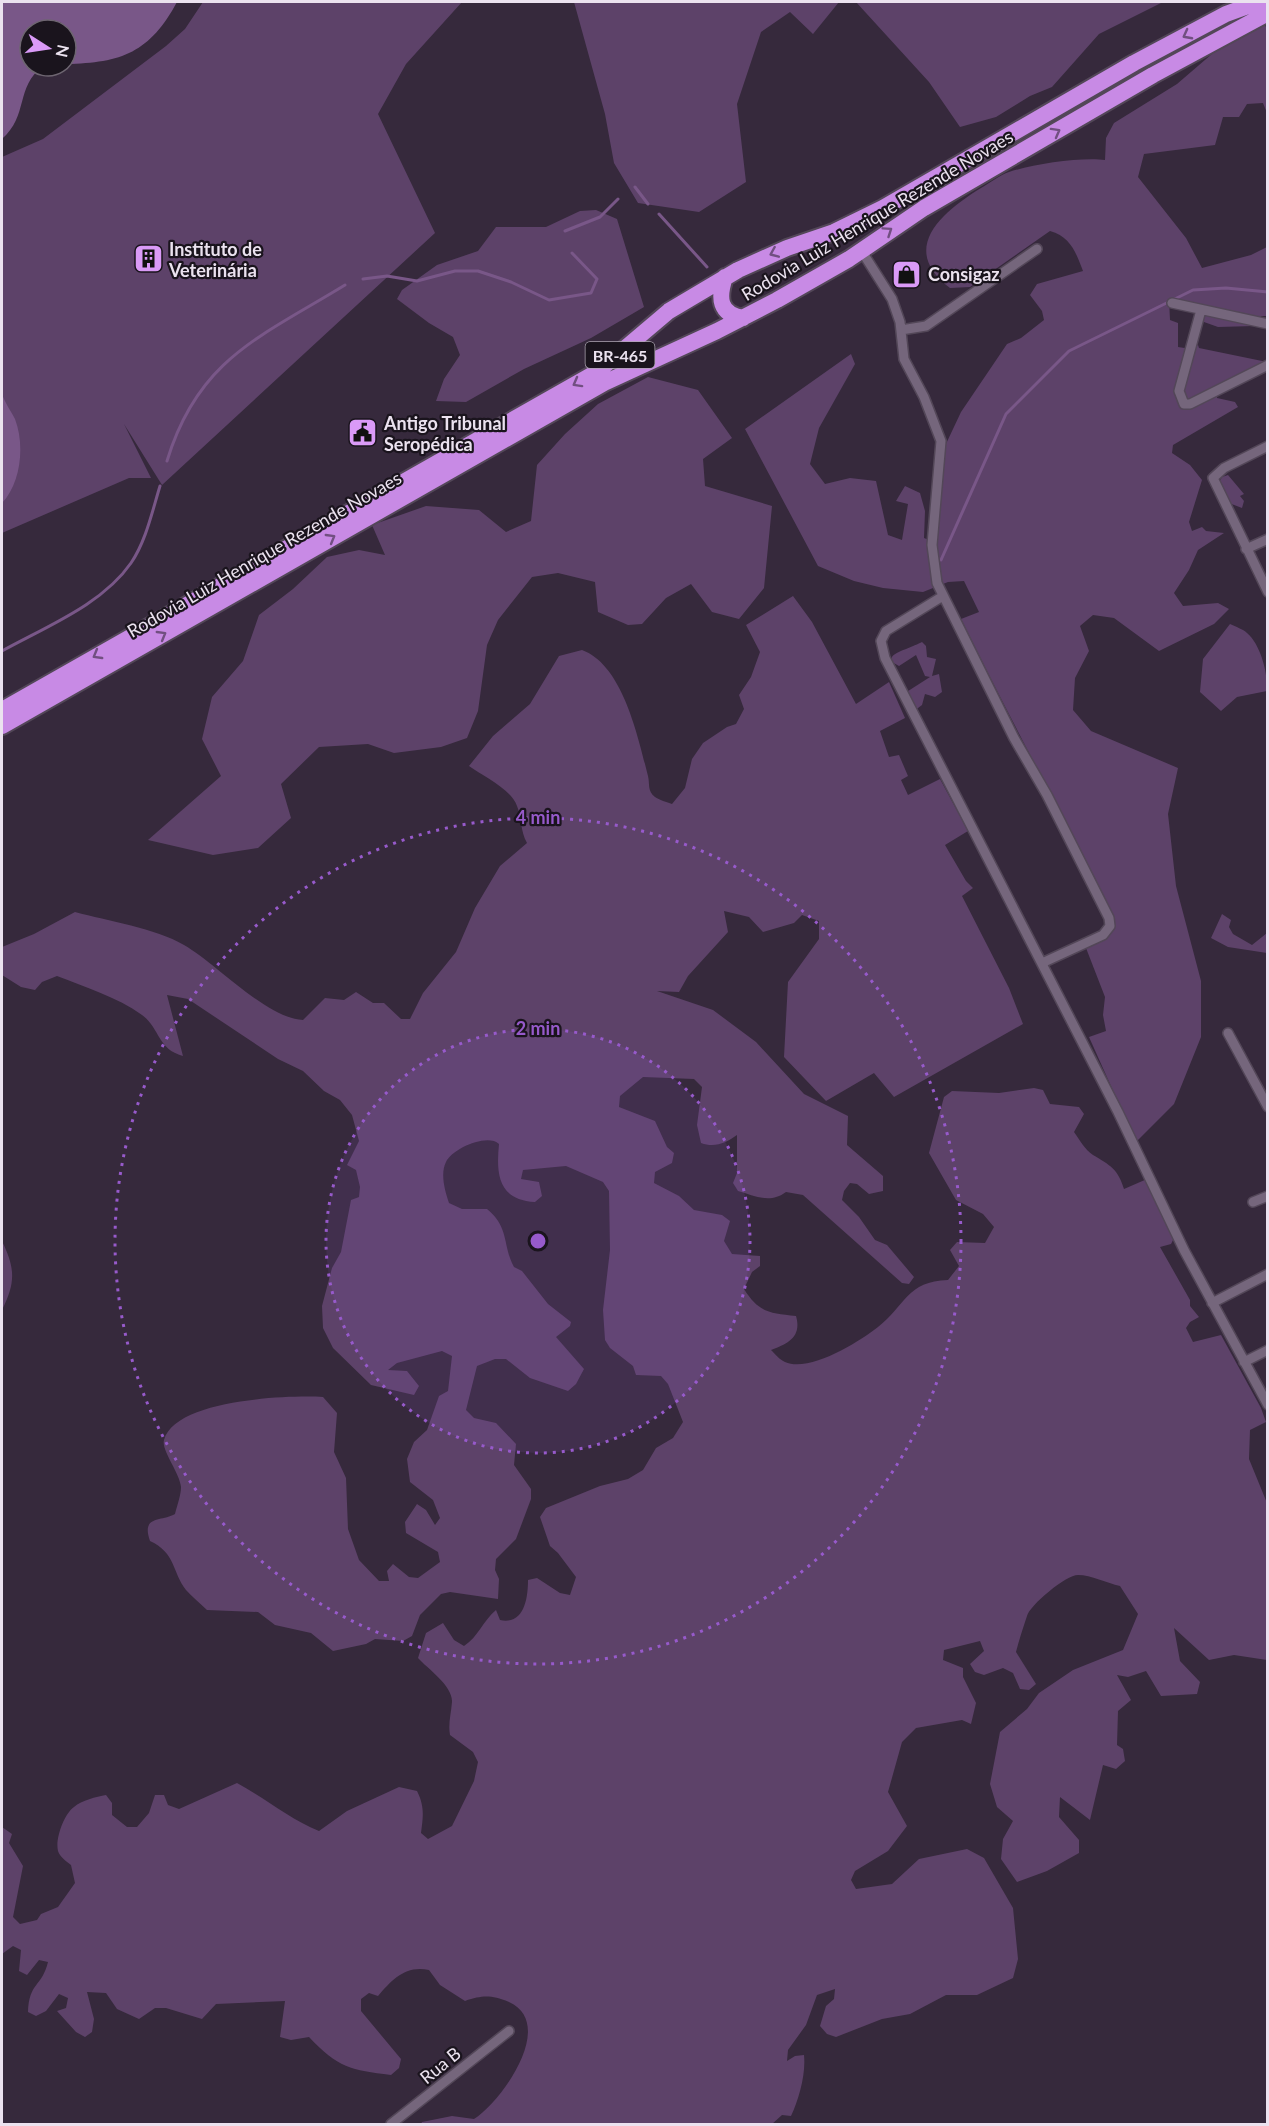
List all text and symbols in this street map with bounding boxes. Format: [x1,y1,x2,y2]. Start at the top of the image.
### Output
north arrow [18,18,78,78]
one-way arrow [1183,28,1193,39]
text: N [53,43,74,59]
street label: Rodovia Luiz Henrique Rezende Novaes [737,125,1017,305]
one-way arrow [1049,128,1060,139]
one-way arrow [881,227,892,238]
place label: Instituto de Veterinária [168,238,262,281]
building icon: Instituto de Veterinária [132,243,164,275]
one-way arrow [769,246,780,258]
shop icon: Consigaz [891,258,923,290]
place label: Consigaz [928,263,1000,285]
road number: BR-465 [586,342,654,368]
one-way arrow [573,376,583,387]
place label: Antigo Tribunal Seropédica [383,412,506,455]
public building icon: Antigo Tribunal Seropédica [347,417,379,449]
street label: Rodovia Luiz Henrique Rezende Novaes [123,466,405,642]
one-way arrow [325,534,335,545]
one-way arrow [156,631,166,642]
one-way arrow [93,648,103,660]
text: 4 min [516,806,560,828]
text: 2 min [516,1017,560,1039]
centre of rings [528,1231,548,1251]
street label: Rua B [415,2042,465,2088]

